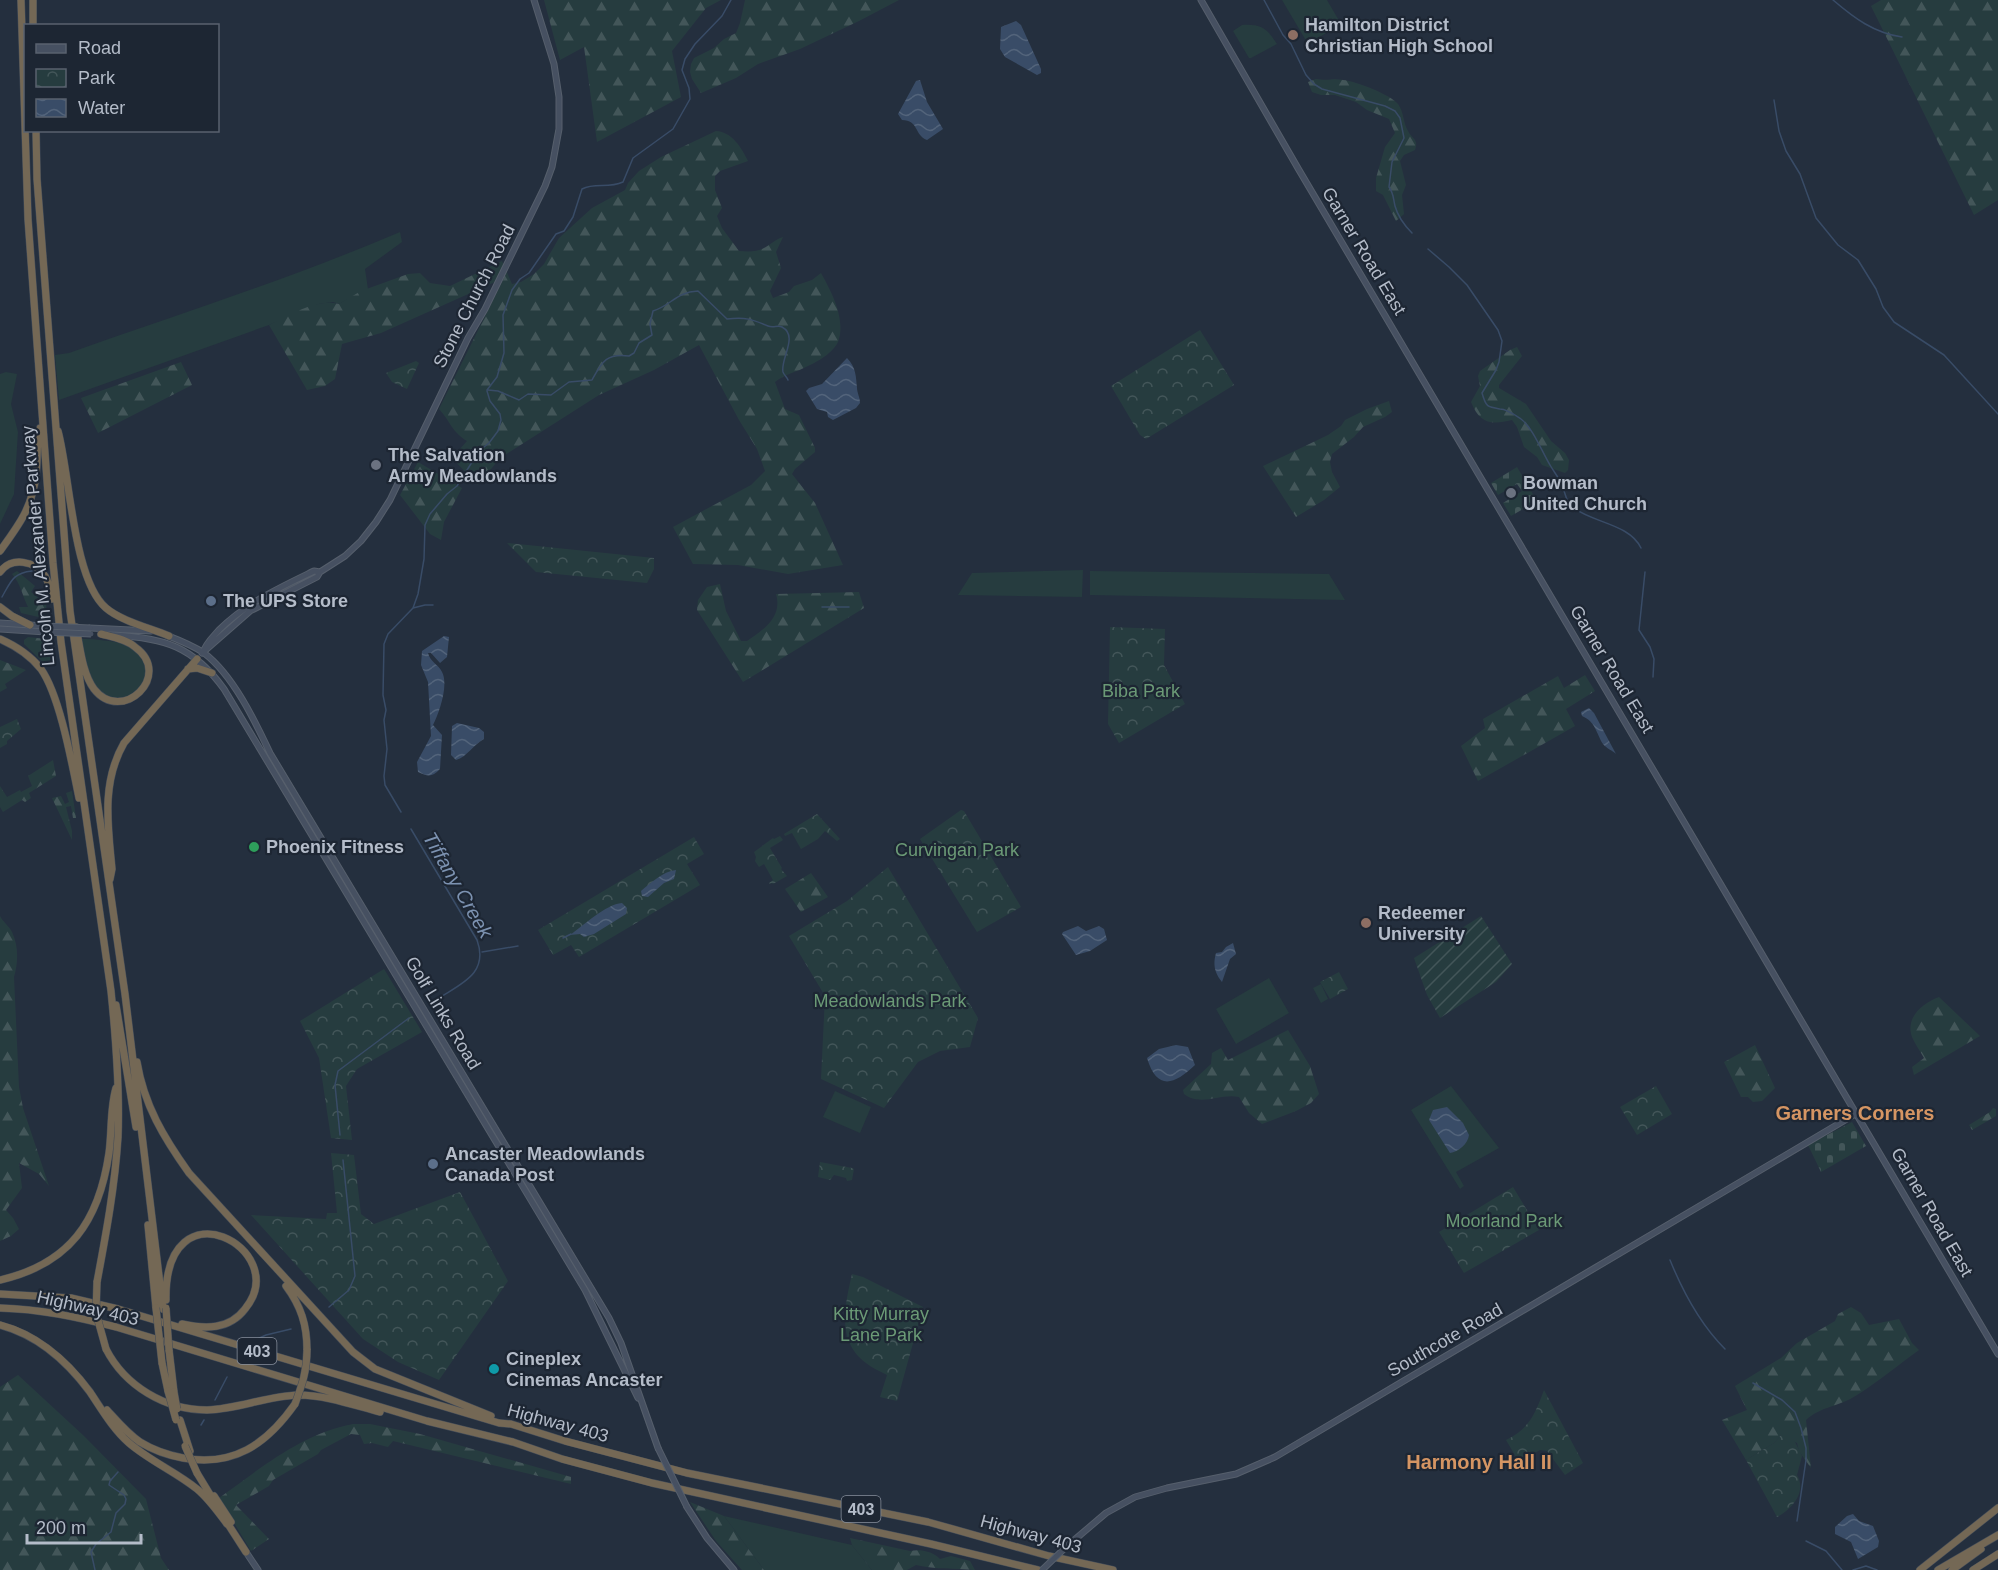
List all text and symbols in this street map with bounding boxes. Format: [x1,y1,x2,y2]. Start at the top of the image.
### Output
place label: Hamilton District Christian High School [1305,15,1493,56]
legend [24,24,219,132]
marker: Hamilton District Christian High School [1286,28,1300,42]
text: Road [78,38,121,58]
text: Park [78,68,116,88]
text: Water [78,98,125,118]
street label: Garner Road East [1318,184,1410,318]
street label: Stone Church Road [429,221,519,371]
street label: Lincoln M. Alexander Parkway [18,425,58,667]
place label: The Salvation Army Meadowlands [388,445,557,486]
marker: The Salvation Army Meadowlands [369,458,383,472]
place label: Bowman United Church [1523,473,1647,514]
marker: Bowman United Church [1504,486,1518,500]
place label: The UPS Store [223,591,348,611]
marker: The UPS Store [204,594,218,608]
street label: Garner Road East [1566,602,1658,736]
park label: Biba Park [1102,681,1181,701]
water label: Tiffany Creek [419,828,498,943]
place label: Phoenix Fitness [266,837,404,857]
marker: Phoenix Fitness [247,840,261,854]
park label: Curvingan Park [895,840,1020,860]
place label: Redeemer University [1378,903,1465,944]
marker: Redeemer University [1359,916,1373,930]
street label: Golf Links Road [401,953,485,1073]
park label: Meadowlands Park [813,991,968,1011]
district label: Garners Corners [1776,1102,1934,1124]
place label: Ancaster Meadowlands Canada Post [445,1144,645,1185]
street label: Garner Road East [1887,1144,1977,1280]
marker: Ancaster Meadowlands Canada Post [426,1157,440,1171]
park label: Moorland Park [1445,1211,1564,1231]
street label: Highway 403 [35,1287,141,1329]
street label: Southcote Road [1384,1299,1506,1381]
park label: Kitty Murray Lane Park [833,1304,929,1345]
road number: 403 [238,1338,276,1364]
place label: Cineplex Cinemas Ancaster [506,1349,662,1390]
marker: Cineplex Cinemas Ancaster [487,1362,501,1376]
street label: Highway 403 [505,1400,611,1446]
district label: Harmony Hall II [1406,1451,1552,1473]
road number: 403 [842,1496,880,1522]
scale bar [27,1507,141,1545]
street label: Highway 403 [978,1511,1084,1557]
text: 200 m [36,1518,86,1538]

